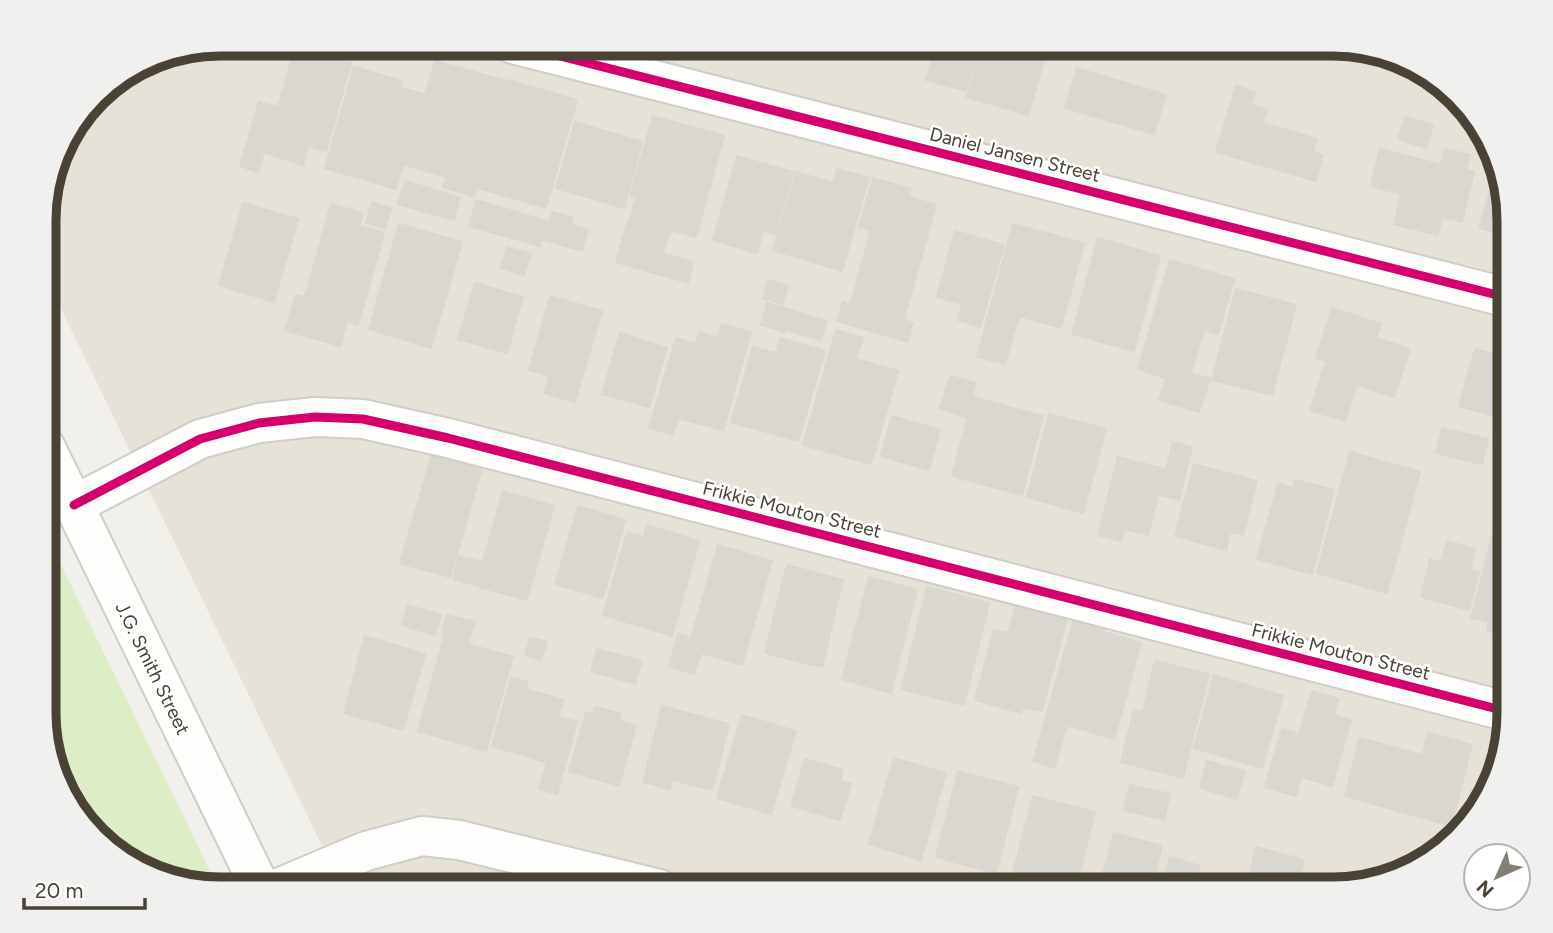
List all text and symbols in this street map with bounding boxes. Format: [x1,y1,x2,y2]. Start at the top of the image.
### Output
street label: Daniel Jansen Street [927,122,1102,187]
street label: Frikkie Mouton Street [700,476,884,543]
street label: J.G. Smith Street [110,598,195,738]
street label: Frikkie Mouton Street [1249,618,1433,685]
north arrow [1462,842,1532,912]
scale bar [24,866,145,910]
text: N [1472,875,1499,902]
text: 20 m [35,878,83,903]

